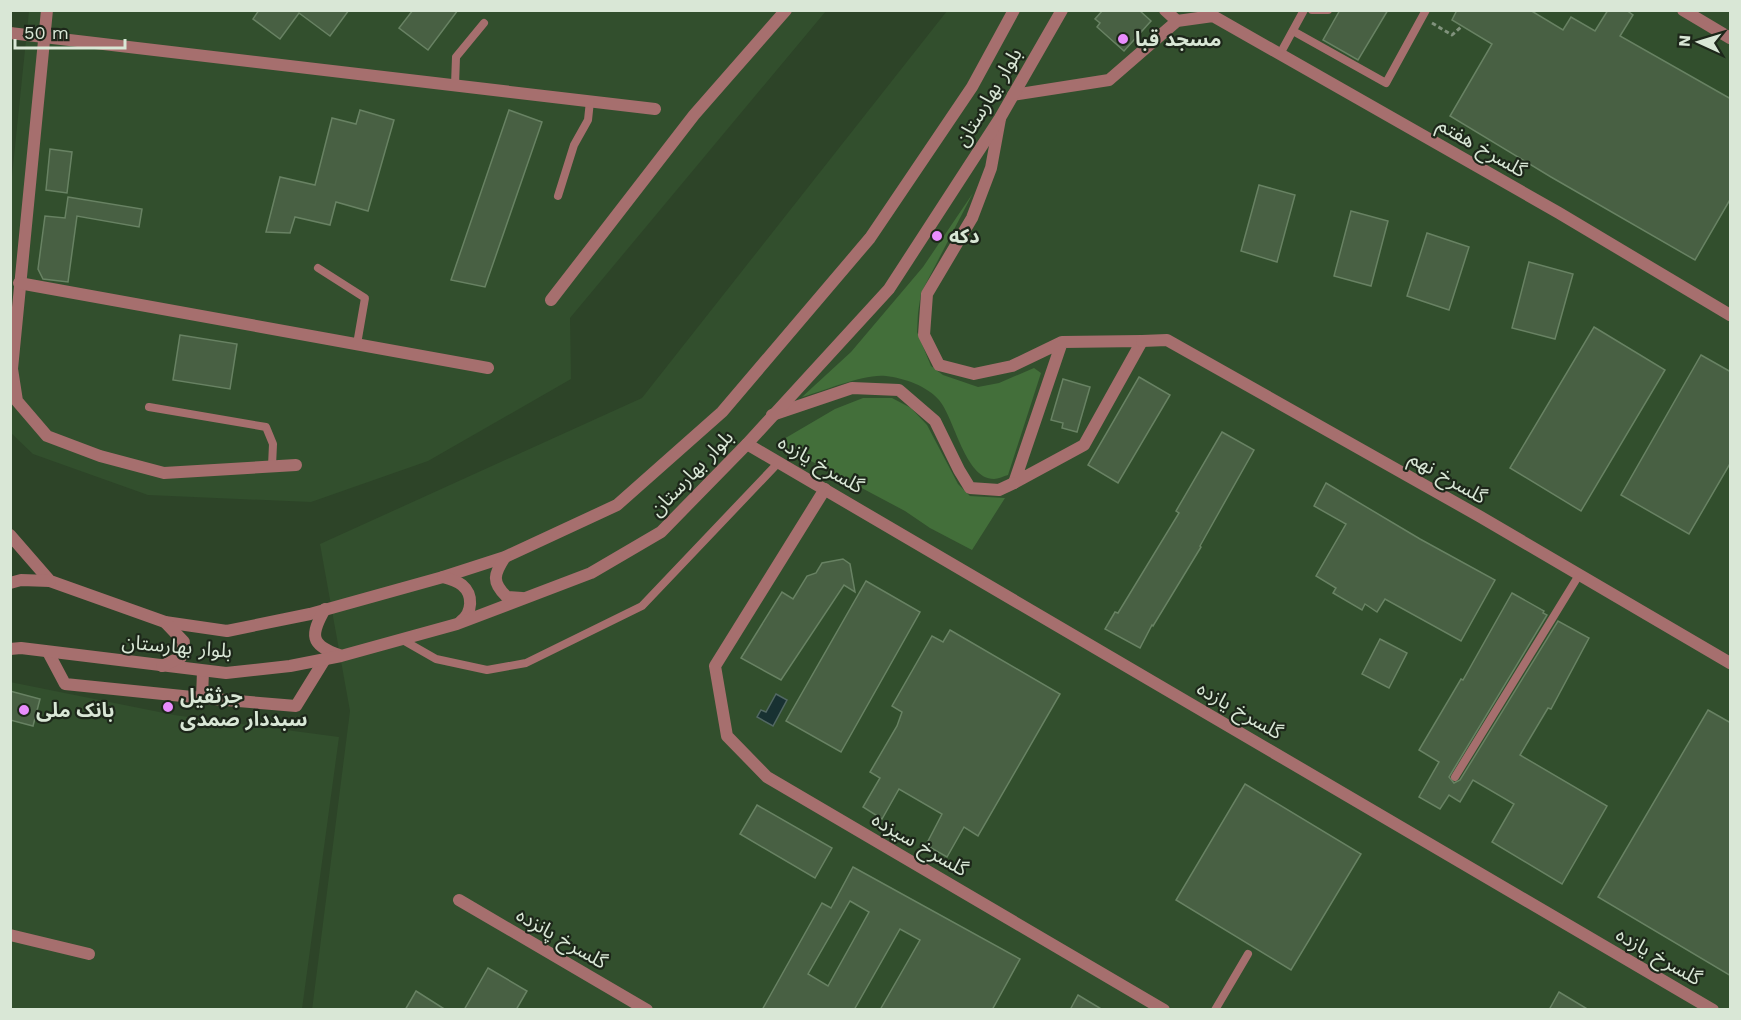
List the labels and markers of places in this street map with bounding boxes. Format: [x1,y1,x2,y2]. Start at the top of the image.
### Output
place label: مسجد قبا [1135,27,1221,51]
marker: مسجد قبا [1116,32,1130,46]
place label: دکه [949,224,980,248]
marker: دکه [930,229,944,243]
place label: جرثقیل سبددار صمدی [180,684,308,731]
place label: بانک ملی [36,698,114,722]
marker: جرثقیل سبددار صمدی [161,700,175,714]
marker: بانک ملی [17,703,31,717]

